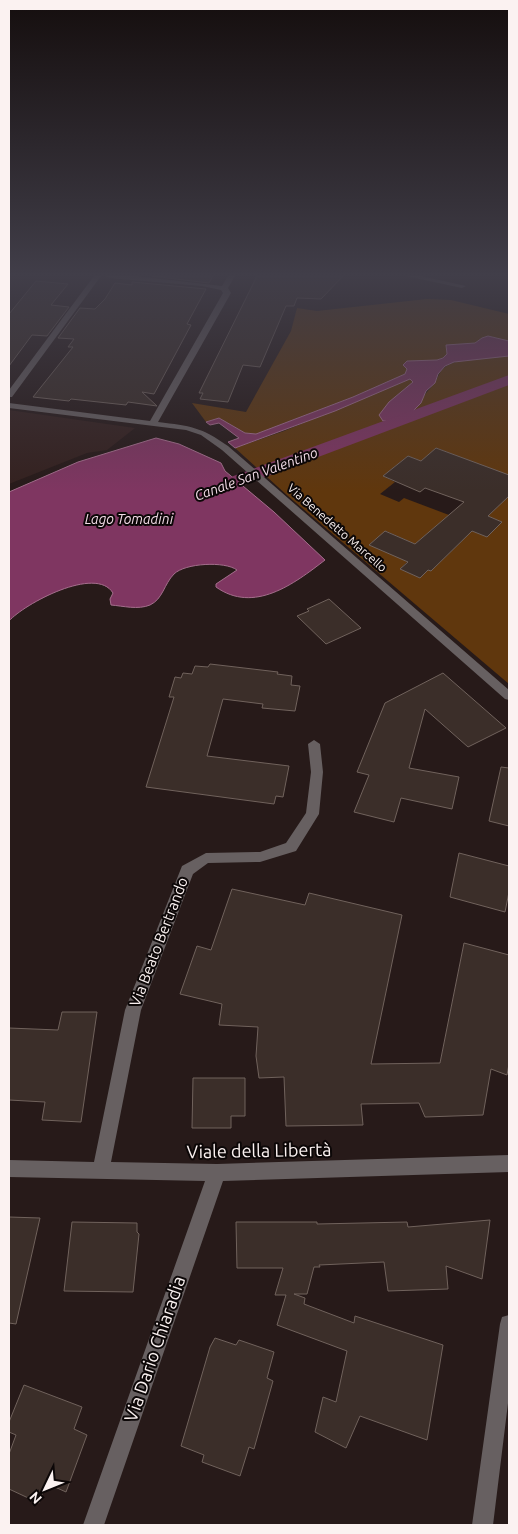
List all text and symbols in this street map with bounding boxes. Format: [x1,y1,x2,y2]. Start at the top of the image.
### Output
water label: Canale San Valentino [192,444,320,504]
street label: Via Benedetto Marcello [285,481,390,574]
water label: Lago Tomadini [85,511,174,527]
street label: Via Beato Bertrando [126,875,191,1009]
street label: Viale della Libertà [186,1139,332,1161]
street label: Via Dario Chiaradia [120,1273,188,1424]
north arrow [20,1464,70,1514]
text: N [26,1489,45,1507]

